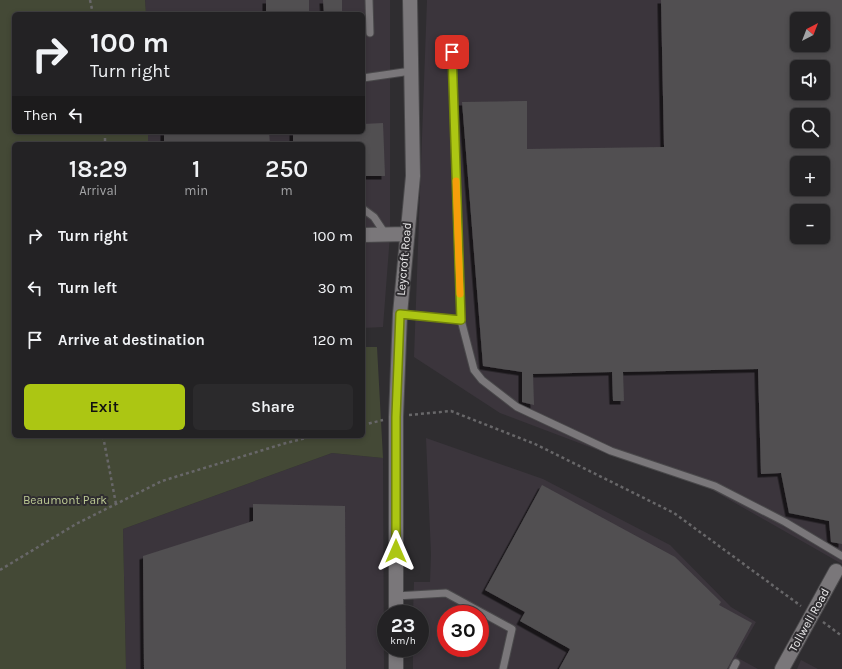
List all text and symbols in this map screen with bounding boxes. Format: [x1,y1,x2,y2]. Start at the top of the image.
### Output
north arrow [790,12,830,52]
map controls [790,12,830,244]
text: 100 m [90,26,169,59]
icon: right [24,28,76,80]
pin [435,35,469,69]
icon: arrive [441,41,463,63]
text: Turn right [90,60,170,82]
button: sound [790,60,830,100]
icon: left [65,104,87,126]
text: Then [24,106,57,124]
button: search [790,108,830,148]
text: 18:29 [69,155,128,183]
text: 1 [192,155,200,183]
text: 250 [265,155,308,183]
button: + [790,156,830,196]
text: Arrival [79,183,117,198]
text: min [184,183,208,198]
text: m [281,183,293,198]
button: − [790,204,830,244]
street label: Leycroft Road [394,222,414,296]
icon: right [24,225,46,247]
text: Turn right [58,227,128,245]
text: 100 m [313,227,353,245]
icon: left [24,277,46,299]
text: Turn left [58,279,117,297]
text: 30 m [318,279,353,297]
icon: arrive [24,329,46,351]
text: Arrive at destination [58,331,205,349]
text: 120 m [313,331,353,349]
button: Exit [24,384,185,430]
button: Share [193,384,353,430]
park label: Beaumont Park [23,493,107,507]
position arrow [375,530,417,572]
street label: Tollwell Road [786,586,832,654]
speed limit sign: 30 [437,605,489,657]
text: 23 [391,614,415,637]
text: km/h [390,635,416,647]

